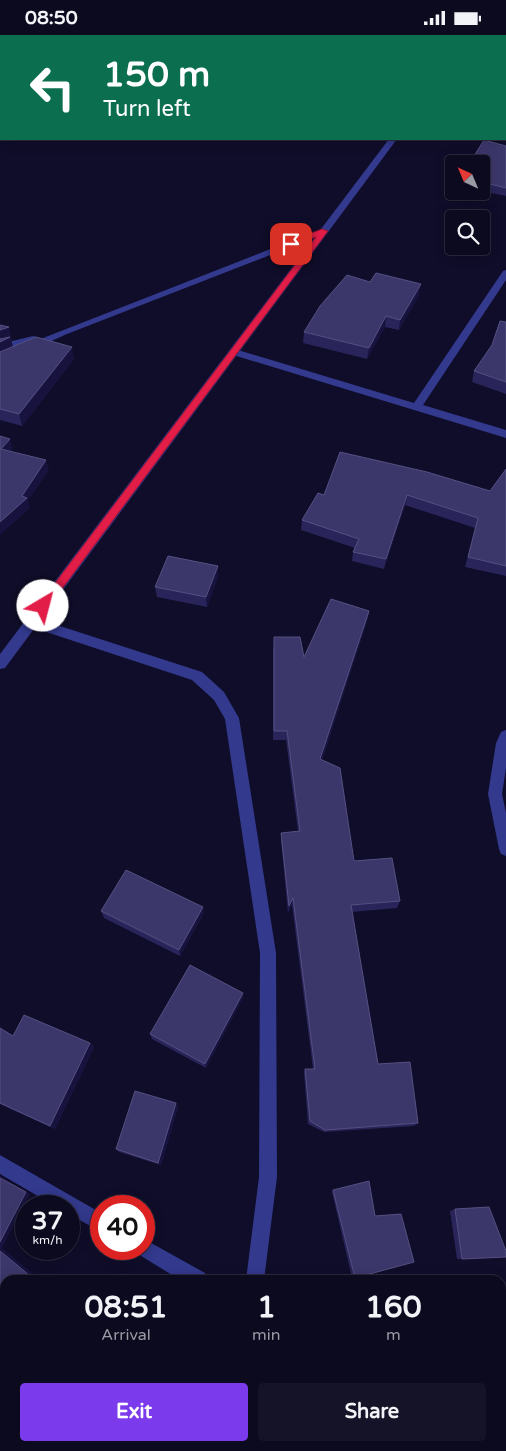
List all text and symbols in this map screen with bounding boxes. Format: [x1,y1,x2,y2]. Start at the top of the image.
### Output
text: 08:50 [25,7,78,29]
text: 150 m [103,54,210,96]
icon: left [20,55,85,120]
text: Turn left [103,96,191,122]
north arrow [445,155,490,200]
map controls [445,155,490,255]
button: search [445,210,490,255]
pin [270,223,312,265]
icon: arrive [277,230,305,258]
position arrow [16,579,68,631]
speed limit sign: 40 [90,1195,155,1260]
text: 37 [32,1206,63,1236]
text: km/h [32,1233,63,1247]
text: 08:51 [84,1289,168,1326]
text: 1 [257,1289,276,1326]
text: 160 [365,1289,422,1326]
text: Arrival [101,1325,151,1345]
text: min [252,1325,281,1345]
text: m [386,1325,401,1345]
button: Exit [20,1383,248,1441]
button: Share [258,1383,486,1441]

